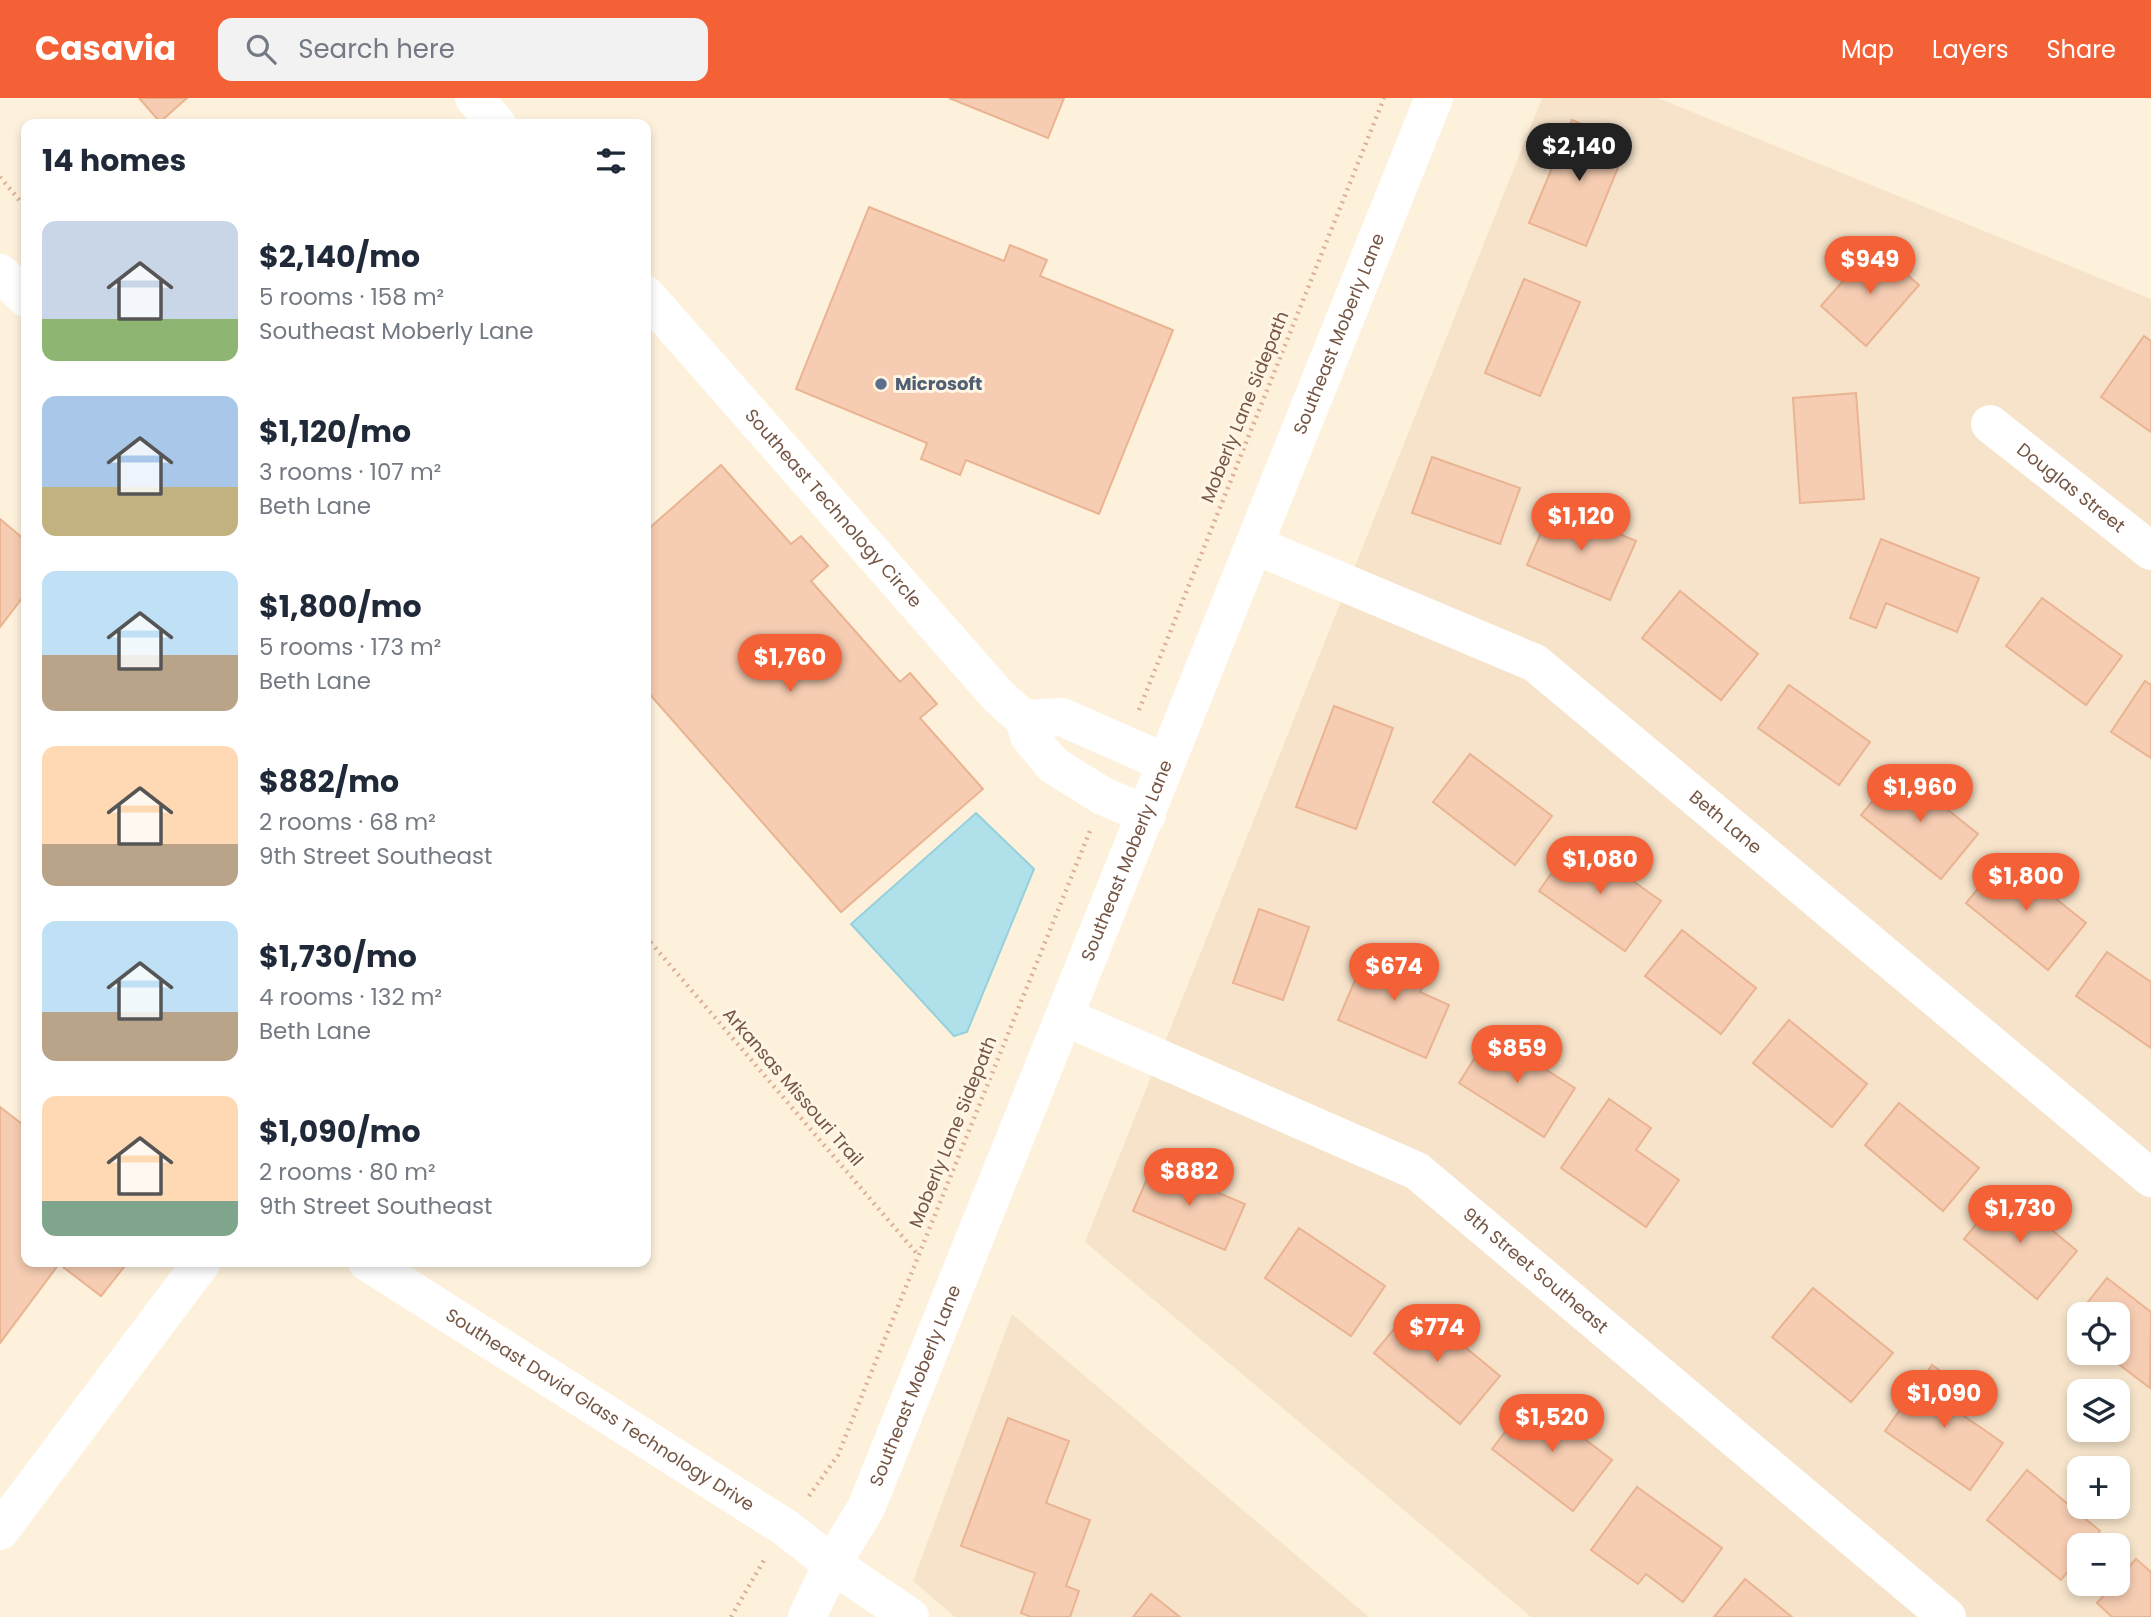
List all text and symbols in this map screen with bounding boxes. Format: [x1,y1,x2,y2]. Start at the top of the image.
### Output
search box [218,18,708,81]
text: Casavia [35,25,176,72]
icon: search [242,30,280,68]
text: Search here [298,31,455,67]
text: Map [1841,33,1894,66]
text: Layers [1932,33,2008,66]
text: Share [2046,33,2116,66]
pin: $2,140 [1522,123,1636,183]
text: $2,140 [1542,130,1616,162]
text: 14 homes [42,139,186,182]
icon: filters [592,142,630,180]
street label: Southeast Moberly Lane [1287,229,1390,438]
text: $2,140/mo [259,235,420,278]
pin: $949 [1829,236,1911,296]
text: $949 [1841,243,1900,275]
icon: home [98,249,182,333]
text: 5 rooms · 158 m² [259,281,444,313]
street label: Moberly Lane Sidepath [1195,307,1294,506]
text: Southeast Moberly Lane [259,315,533,347]
place label: Microsoft [895,371,982,396]
marker: Microsoft [873,376,889,392]
street label: Southeast Technology Circle [740,403,928,613]
text: $1,120/mo [259,410,411,453]
icon: home [98,424,182,508]
street label: Douglas Street [2012,437,2131,538]
text: 3 rooms · 107 m² [259,456,441,488]
text: Beth Lane [259,490,371,522]
pin: $1,120 [1524,494,1638,553]
text: $1,120 [1547,500,1615,532]
text: $1,800/mo [259,585,422,628]
icon: home [98,599,182,683]
text: 5 rooms · 173 m² [259,631,441,663]
pin: $1,760 [733,634,847,694]
text: $1,760 [754,641,826,673]
text: Beth Lane [259,665,371,697]
street label: Southeast Moberly Lane [1075,756,1178,965]
text: $882/mo [259,760,399,803]
pin: $1,960 [1863,764,1977,824]
text: $1,960 [1883,771,1957,803]
icon: home [98,774,182,858]
street label: Beth Lane [1684,784,1767,860]
text: 2 rooms · 68 m² [259,806,436,838]
pin: $1,080 [1543,836,1657,896]
text: 9th Street Southeast [259,840,492,872]
text: $1,080 [1562,843,1638,875]
pin: $1,800 [1969,854,2083,913]
text: $1,800 [1988,860,2064,892]
text: $1,730/mo [259,935,417,978]
pin: $674 [1353,944,1435,1003]
icon: home [98,949,182,1033]
text: $674 [1365,950,1423,982]
text: 4 rooms · 132 m² [259,981,442,1013]
street label: Arkansas Missouri Trail [717,1002,869,1171]
text: Beth Lane [259,1015,371,1047]
pin: $859 [1476,1026,1558,1085]
street label: Moberly Lane Sidepath [903,1032,1002,1231]
text: $859 [1487,1032,1547,1064]
text: $1,090/mo [259,1110,421,1153]
icon: home [98,1124,182,1208]
pin: $882 [1148,1148,1230,1208]
text: $882 [1160,1155,1218,1187]
text: 2 rooms · 80 m² [259,1156,436,1188]
pin: $1,730 [1963,1186,2077,1245]
text: 9th Street Southeast [259,1190,492,1222]
text: $1,730 [1984,1192,2056,1224]
street label: 9th Street Southeast [1458,1202,1614,1339]
street label: Southeast Moberly Lane [863,1281,967,1490]
street label: Southeast David Glass Technology Drive [441,1302,759,1517]
map controls [2067,1302,2130,1596]
button: locate [2067,1302,2130,1365]
pin: $774 [1396,1304,1478,1364]
text: $774 [1409,1311,1465,1343]
pin: $1,090 [1887,1370,2001,1430]
text: $1,090 [1907,1377,1981,1409]
button: layers [2067,1379,2130,1442]
pin: $1,520 [1495,1394,1609,1454]
text: $1,520 [1515,1401,1589,1433]
button: + [2067,1456,2130,1519]
button: − [2067,1533,2130,1596]

